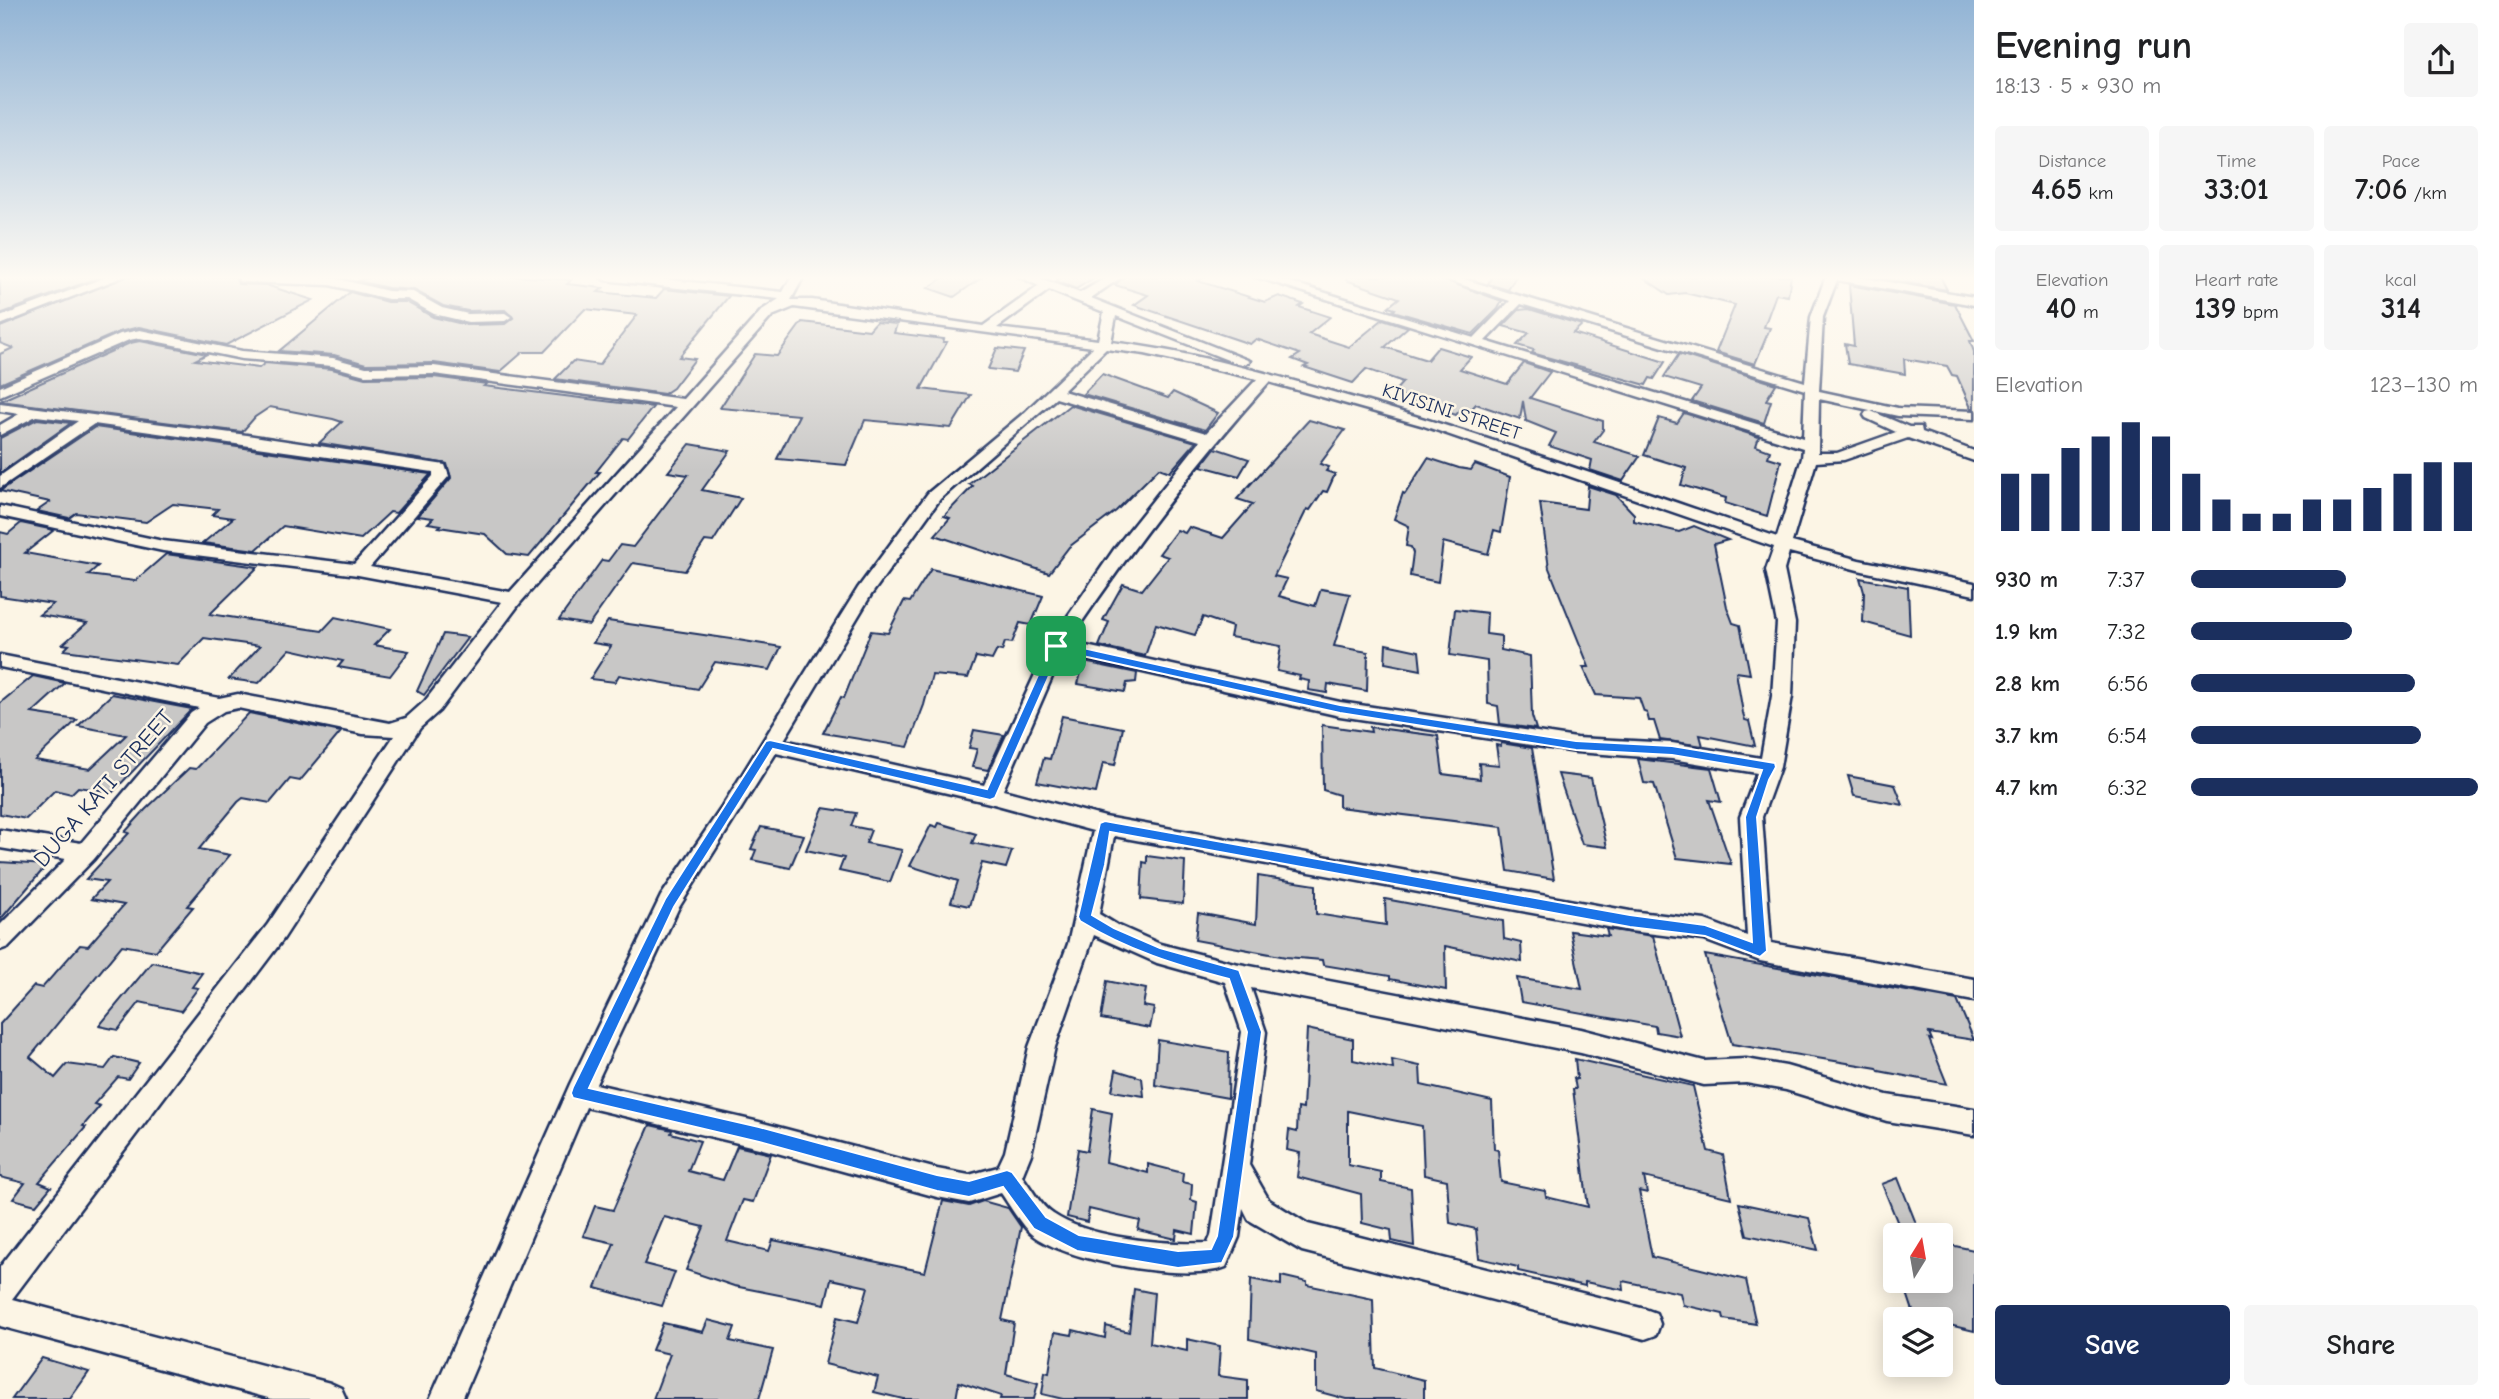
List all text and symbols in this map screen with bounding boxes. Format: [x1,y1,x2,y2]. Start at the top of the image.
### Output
button: share [2404,23,2478,97]
text: Evening run [1995,24,2192,68]
text: 18:13 · 5 × 930 m [1995,72,2161,99]
text: Distance [2038,150,2106,172]
text: Time [2217,150,2256,172]
text: Pace [2382,150,2420,172]
text: 4.65 [2031,172,2082,207]
text: 33:01 [2204,172,2269,207]
text: 7:06 [2355,172,2407,207]
text: km [2082,182,2113,204]
text: /km [2407,182,2447,204]
text: Elevation [2036,269,2109,291]
text: Heart rate [2195,269,2278,291]
text: kcal [2385,269,2417,291]
text: 40 [2046,291,2077,326]
text: 139 [2194,291,2236,326]
text: 314 [2381,291,2421,326]
text: m [2077,301,2099,323]
text: bpm [2236,301,2279,323]
text: Elevation [1995,371,2083,398]
text: 123–130 m [2370,371,2478,398]
street label: KIVISINI STREET [1380,379,1524,445]
text: 930 m [1995,566,2058,593]
text: 7:37 [2107,566,2145,593]
pin [1026,616,1086,676]
text: 1.9 km [1995,618,2058,645]
text: 7:32 [2107,618,2146,645]
icon: arrive [1037,627,1075,665]
text: 2.8 km [1995,670,2060,697]
text: 6:56 [2107,670,2149,697]
street label: DUGA KATI STREET [28,704,179,872]
text: 3.7 km [1995,722,2059,749]
text: 6:54 [2107,722,2147,749]
text: 4.7 km [1995,774,2058,801]
text: 6:32 [2107,774,2147,801]
north arrow [1883,1223,1953,1293]
map controls [1883,1223,1953,1377]
button: Save [1995,1305,2230,1385]
button: Share [2244,1305,2478,1385]
button: layers [1883,1307,1953,1377]

